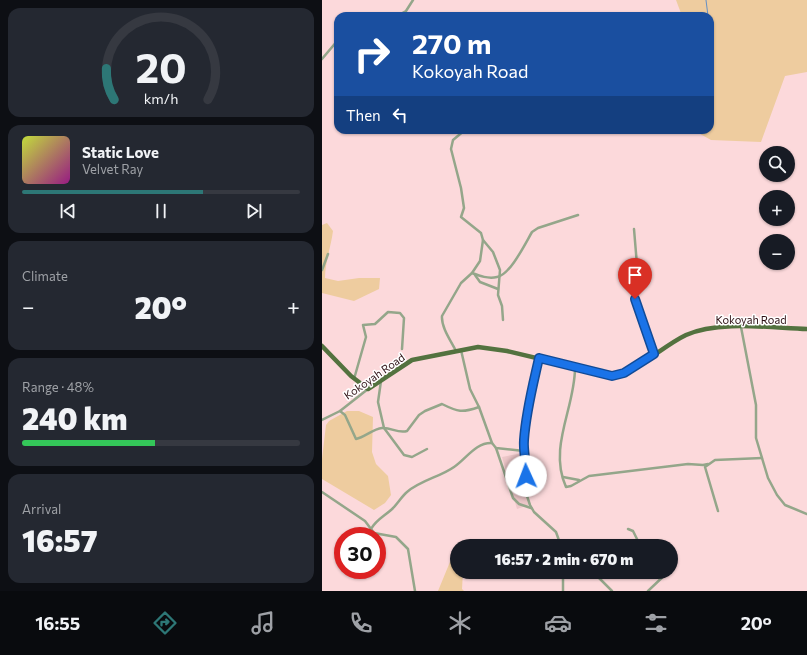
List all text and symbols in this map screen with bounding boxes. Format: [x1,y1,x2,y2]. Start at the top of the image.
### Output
text: 270 m [412,26,491,60]
icon: right [346,28,398,80]
text: 20 [135,41,187,92]
text: Kokoyah Road [412,60,528,82]
text: km/h [144,89,178,107]
icon: left [389,104,411,126]
text: Then [346,106,381,124]
text: Static Love [82,143,159,161]
map controls [759,146,795,270]
button: search [759,146,795,182]
text: Velvet Ray [82,161,143,177]
button: + [759,190,795,226]
icon: previous [57,200,79,222]
icon: pause [150,200,172,222]
icon: next [243,200,265,222]
button: − [759,234,795,270]
pin [618,258,652,299]
icon: arrive [624,264,646,286]
text: Climate [22,268,68,284]
text: 20° [134,288,187,325]
text: − [22,293,35,320]
text: + [287,293,300,320]
street label: Kokoyah Road [715,313,787,326]
street label: Kokoyah Road [341,350,407,402]
text: Range · 48% [22,379,94,395]
text: 240 km [22,399,127,436]
position arrow [505,455,547,497]
text: Arrival [22,501,61,517]
text: 16:57 [22,521,98,558]
speed limit sign: 30 [334,527,386,579]
text: 16:57 · 2 min · 670 m [495,550,633,568]
icon: directions [151,609,179,637]
icon: music [249,609,277,637]
icon: phone [347,609,375,637]
icon: climate [446,609,474,637]
icon: car [544,609,572,637]
icon: filters [642,609,670,637]
text: 16:55 [35,612,80,634]
text: 20° [741,612,772,634]

